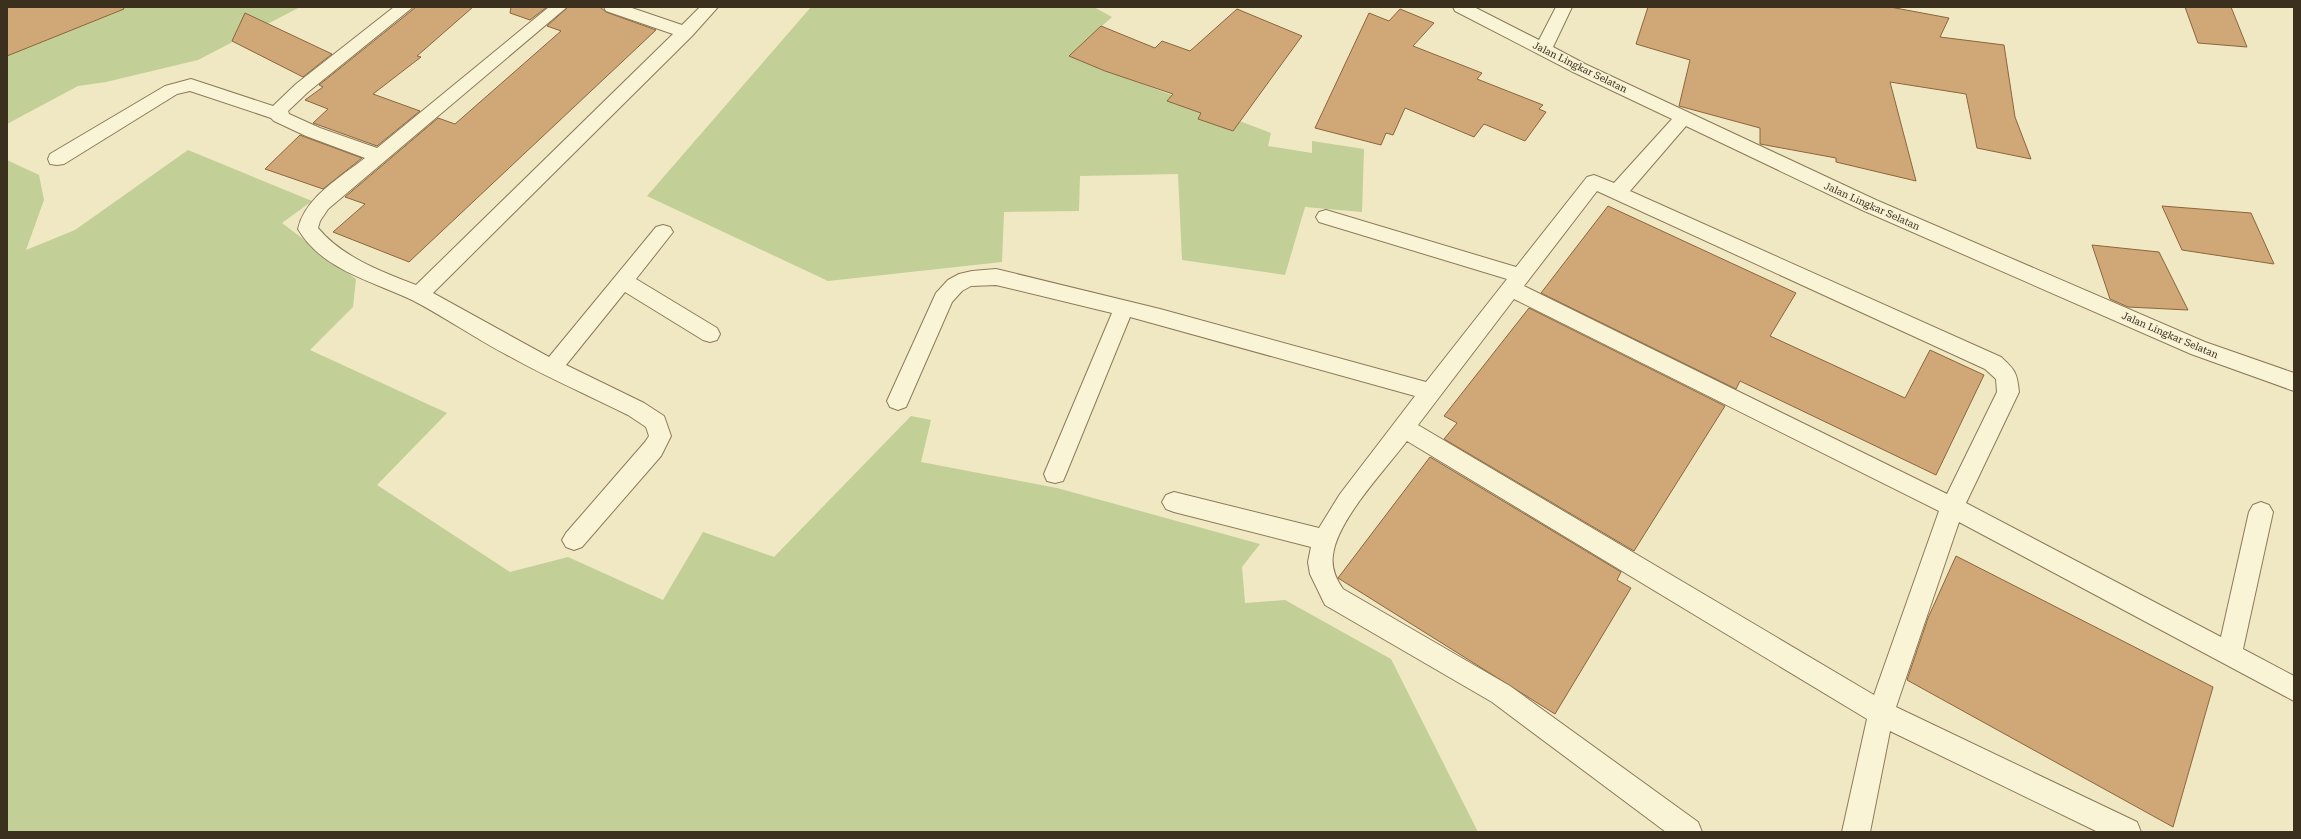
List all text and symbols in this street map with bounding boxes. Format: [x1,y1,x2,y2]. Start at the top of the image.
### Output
street label: Jalan Lingkar Selatan [1531,39,1629,95]
street label: Jalan Lingkar Selatan [1822,180,1922,232]
street label: Jalan Lingkar Selatan [2120,310,2220,361]

